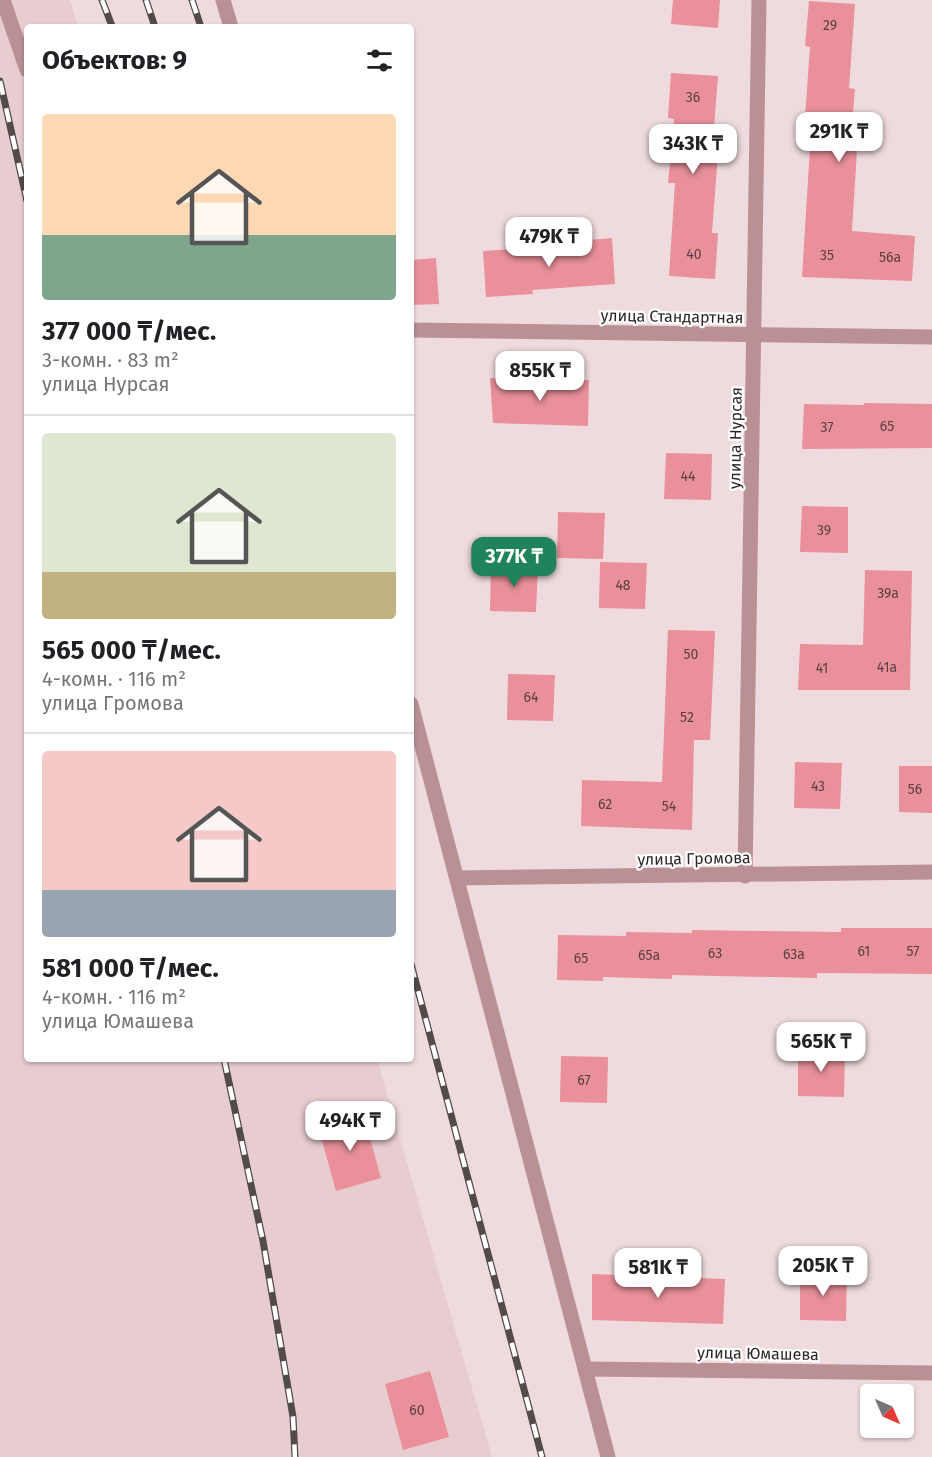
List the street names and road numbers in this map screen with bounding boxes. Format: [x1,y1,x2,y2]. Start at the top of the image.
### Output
street label: улица Стандартная [600,306,744,327]
street label: улица Нурсая [725,387,746,489]
street label: улица Громова [637,848,751,869]
street label: улица Юмашева [697,1343,819,1364]

